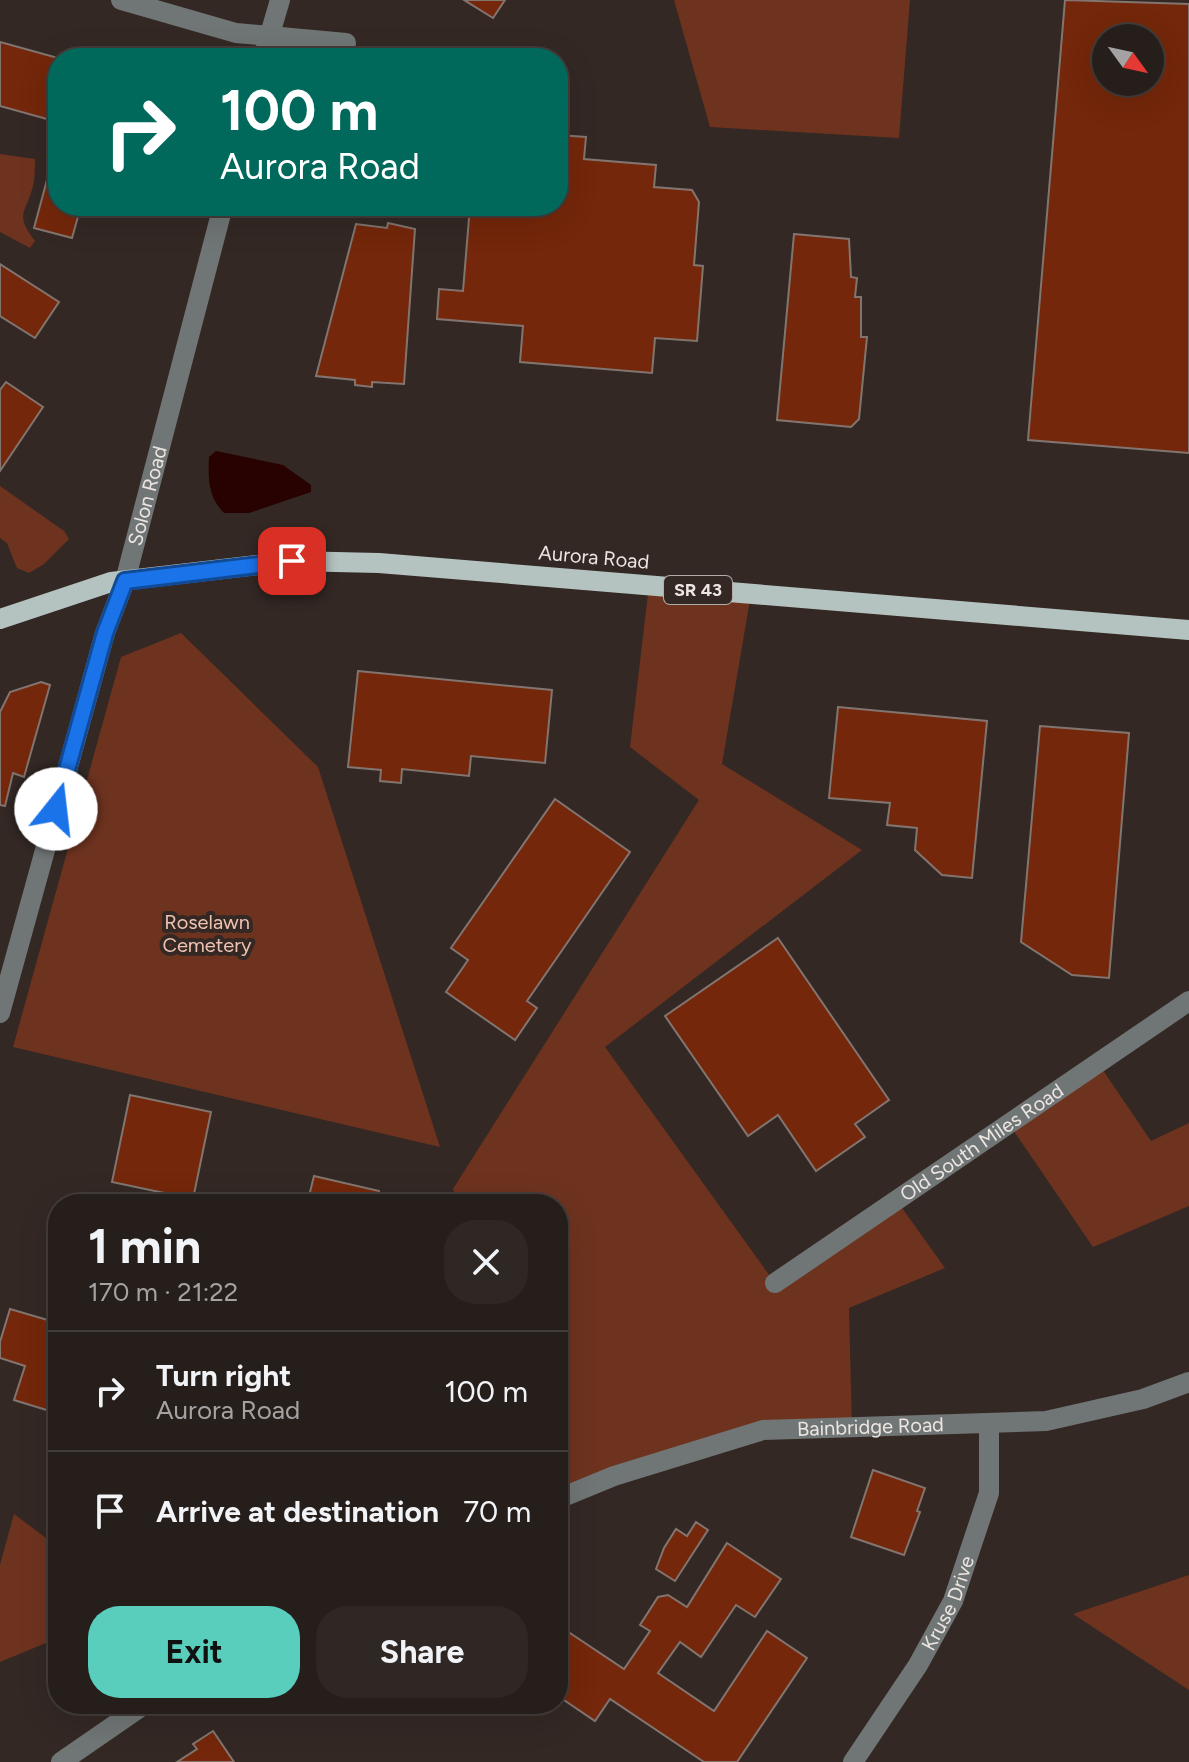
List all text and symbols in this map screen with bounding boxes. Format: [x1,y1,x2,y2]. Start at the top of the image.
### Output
north arrow [1092,24,1164,96]
map controls [1092,24,1164,96]
text: 100 m [220,77,378,144]
icon: right [88,80,192,184]
text: Aurora Road [220,145,420,188]
street label: Solon Road [123,443,172,548]
pin [258,527,326,595]
icon: arrive [270,539,314,583]
street label: Aurora Road [538,540,650,574]
road number: SR 43 [664,576,732,604]
position arrow [14,767,98,851]
park label: Roselawn Cemetery [163,910,252,957]
street label: Old South Miles Road [895,1078,1068,1206]
text: 1 min [88,1217,201,1275]
button: close [444,1220,528,1304]
text: 170 m · 21:22 [88,1276,238,1308]
text: Turn right [156,1357,291,1394]
icon: right [88,1369,132,1413]
text: 100 m [444,1373,528,1410]
text: Aurora Road [156,1394,300,1426]
street label: Bainbridge Road [797,1412,944,1441]
icon: arrive [88,1489,132,1533]
text: Arrive at destination [156,1493,439,1530]
text: 70 m [463,1493,531,1530]
street label: Kruse Drive [916,1552,979,1655]
button: Exit [88,1606,300,1698]
button: Share [316,1606,528,1698]

